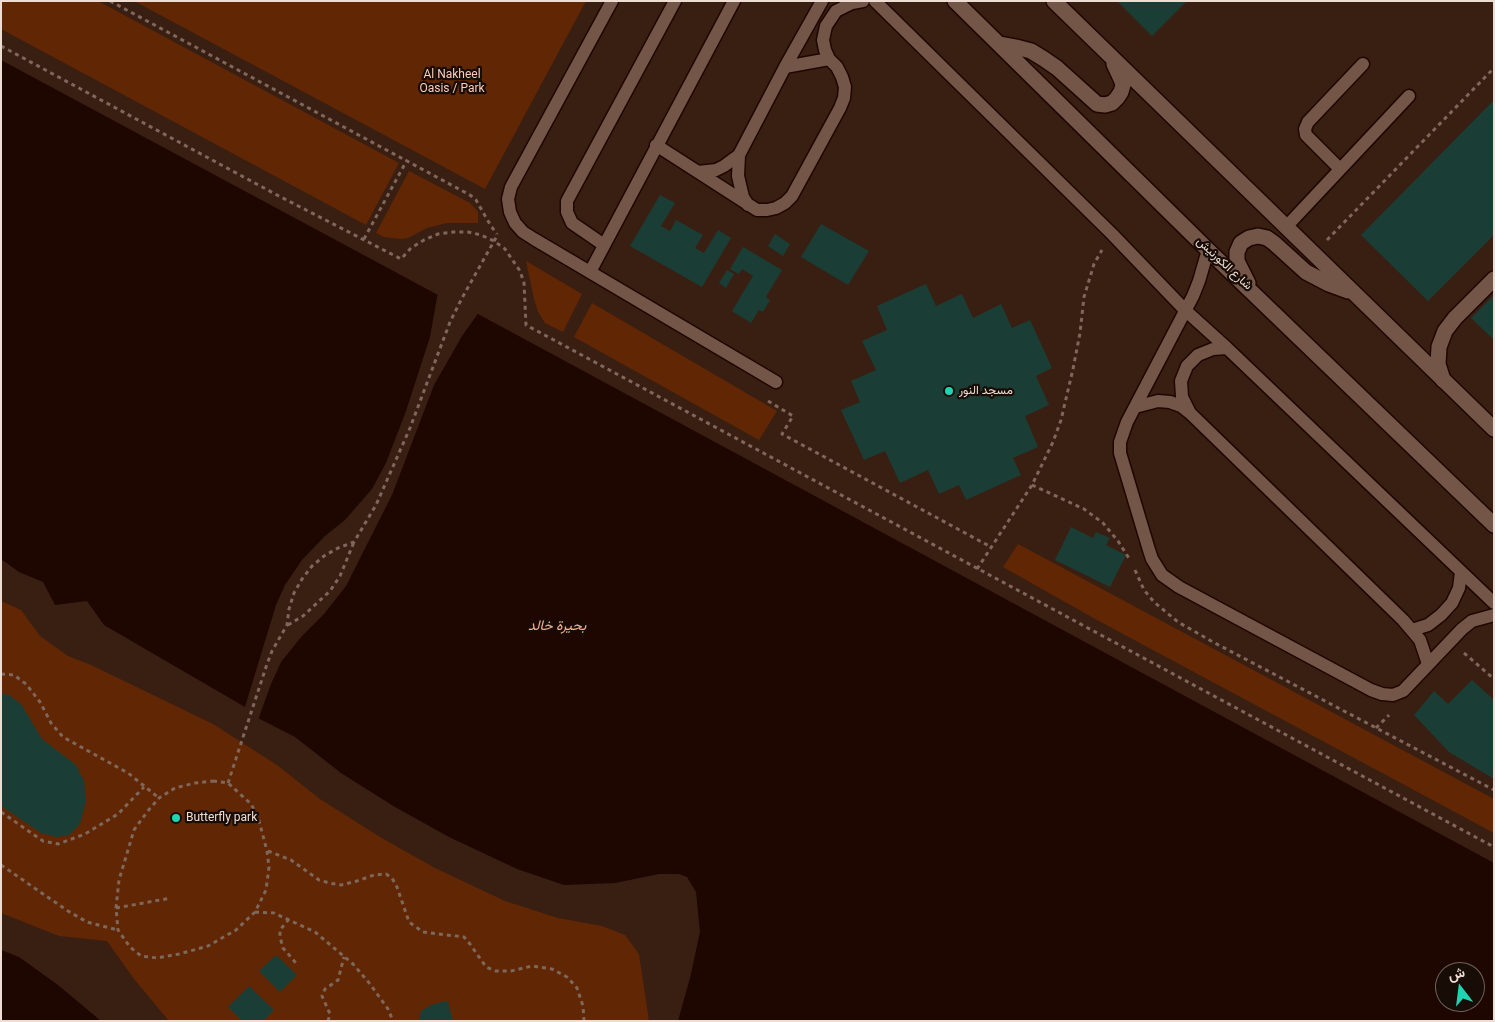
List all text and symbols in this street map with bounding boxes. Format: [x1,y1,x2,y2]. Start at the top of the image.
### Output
park label: Al Nakheel Oasis / Park [419,68,485,96]
street label: شارع الكورنيش [1193,235,1255,293]
place label: مسجد النور [959,384,1013,398]
marker: مسجد النور [943,385,955,397]
water label: بحيرة خالد [528,618,586,634]
place label: Butterfly park [186,811,257,825]
marker: Butterfly park [170,812,182,824]
north arrow [1435,962,1485,1012]
text: ش [1446,964,1467,983]

